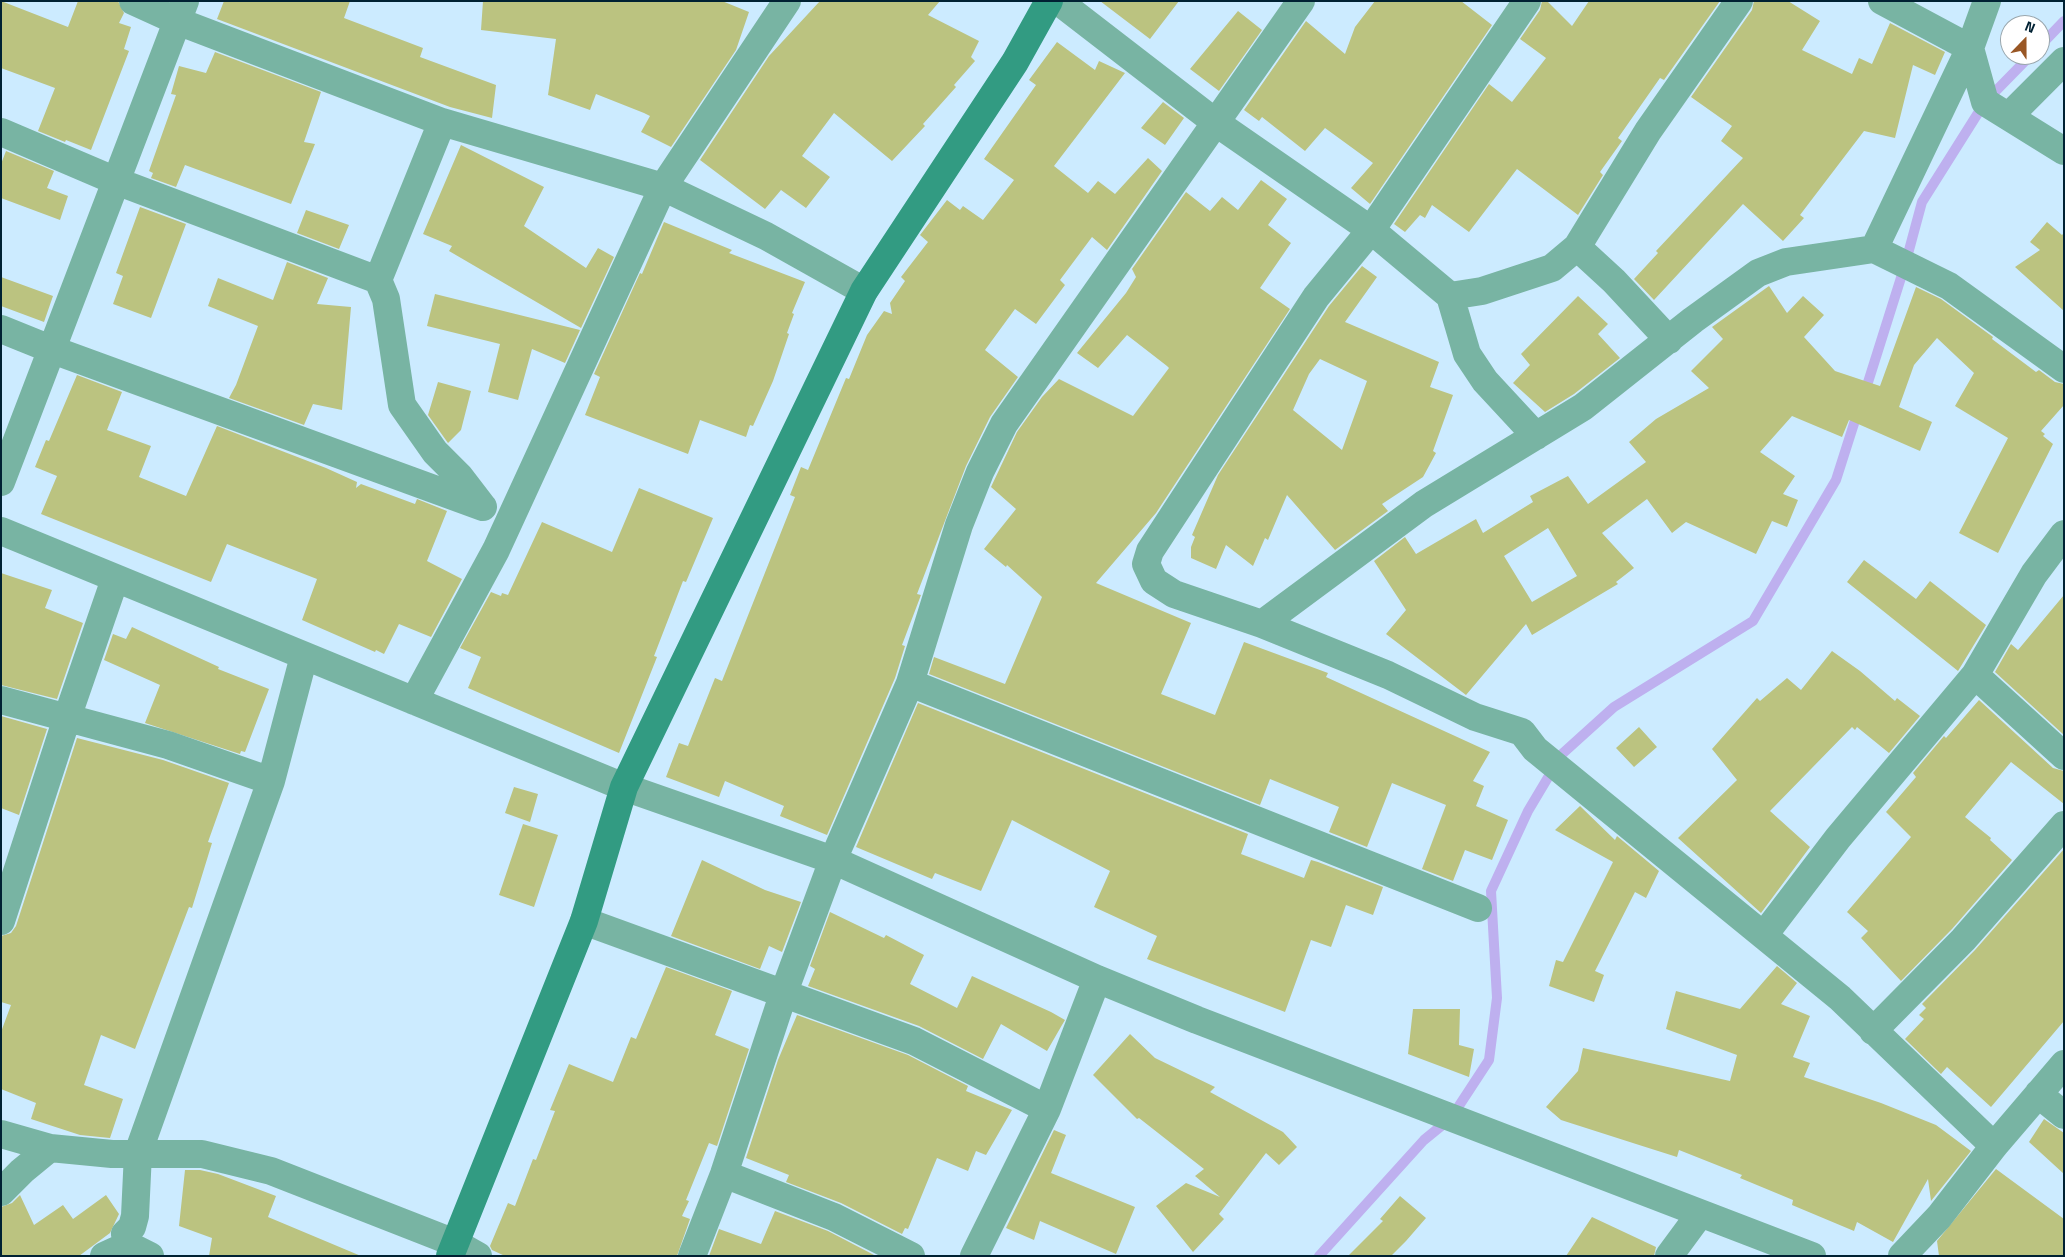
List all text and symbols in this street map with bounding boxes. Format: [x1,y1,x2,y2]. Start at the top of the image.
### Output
north arrow [2000,15,2050,65]
text: N [2022,15,2039,38]

